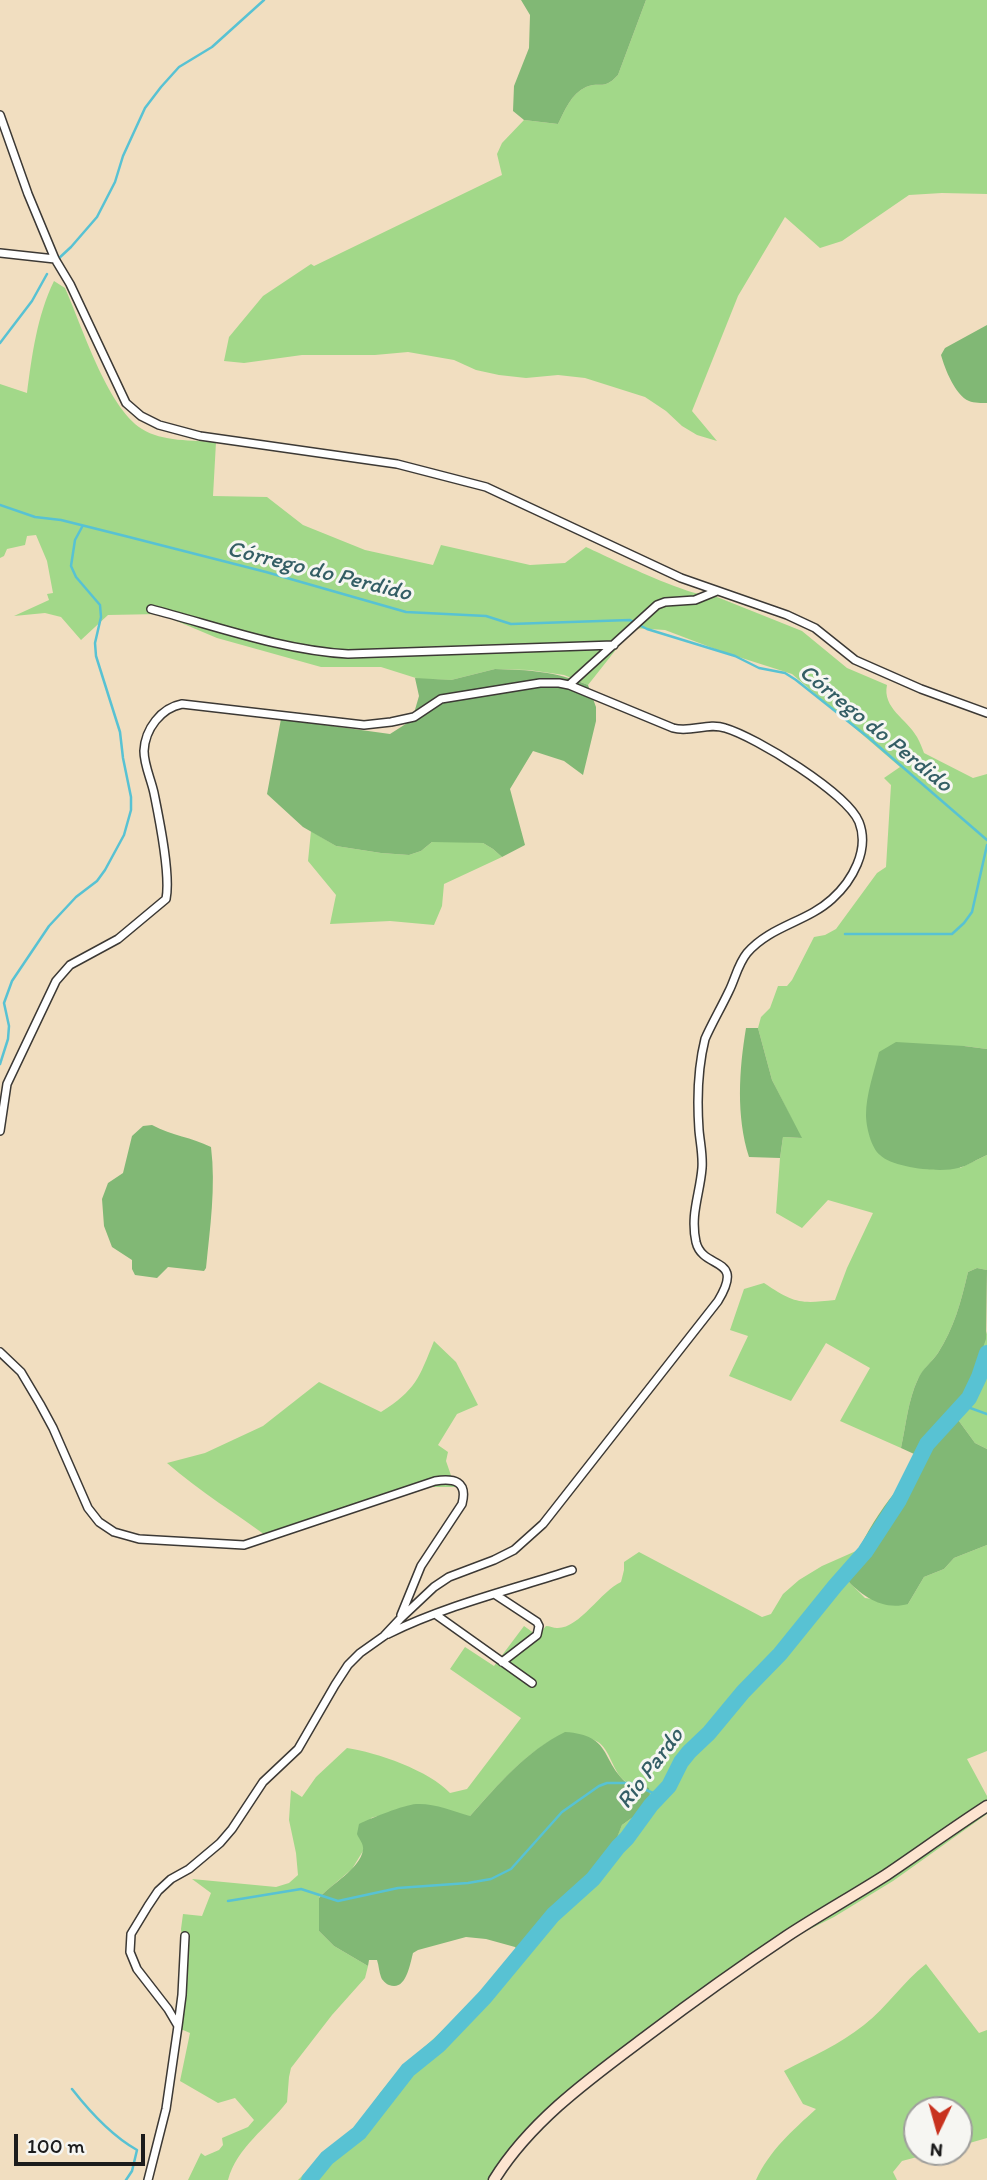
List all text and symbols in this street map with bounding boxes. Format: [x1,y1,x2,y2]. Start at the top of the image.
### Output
water label: Córrego do Perdido [224,536,414,608]
water label: Córrego do Perdido [793,659,957,799]
water label: Rio Pardo [612,1723,690,1815]
north arrow [903,2096,973,2166]
scale bar [18,2120,149,2164]
text: 100 m [27,2133,85,2158]
text: N [929,2138,944,2162]

